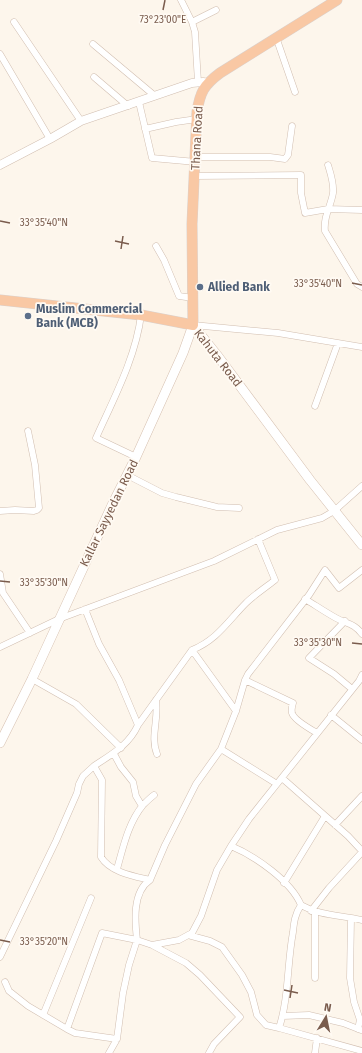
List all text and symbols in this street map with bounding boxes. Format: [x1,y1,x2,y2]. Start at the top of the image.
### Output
text: 73°23'00"E [140,14,186,26]
street label: Thana Road [188,106,206,170]
text: 33°35'40"N [20,217,68,229]
text: 33°35'40"N [294,278,342,290]
place label: Allied Bank [207,280,270,294]
marker: Allied Bank [195,282,205,292]
place label: Muslim Commercial Bank (MCB) [36,302,143,330]
marker: Muslim Commercial Bank (MCB) [23,311,33,321]
street label: Kahuta Road [191,326,245,390]
street label: Kallar Sayyedan Road [77,457,141,569]
text: 33°35'30"N [20,577,68,589]
text: 33°35'30"N [294,637,342,649]
text: 33°35'20"N [20,936,68,948]
north arrow [306,997,346,1037]
text: N [323,1001,332,1015]

